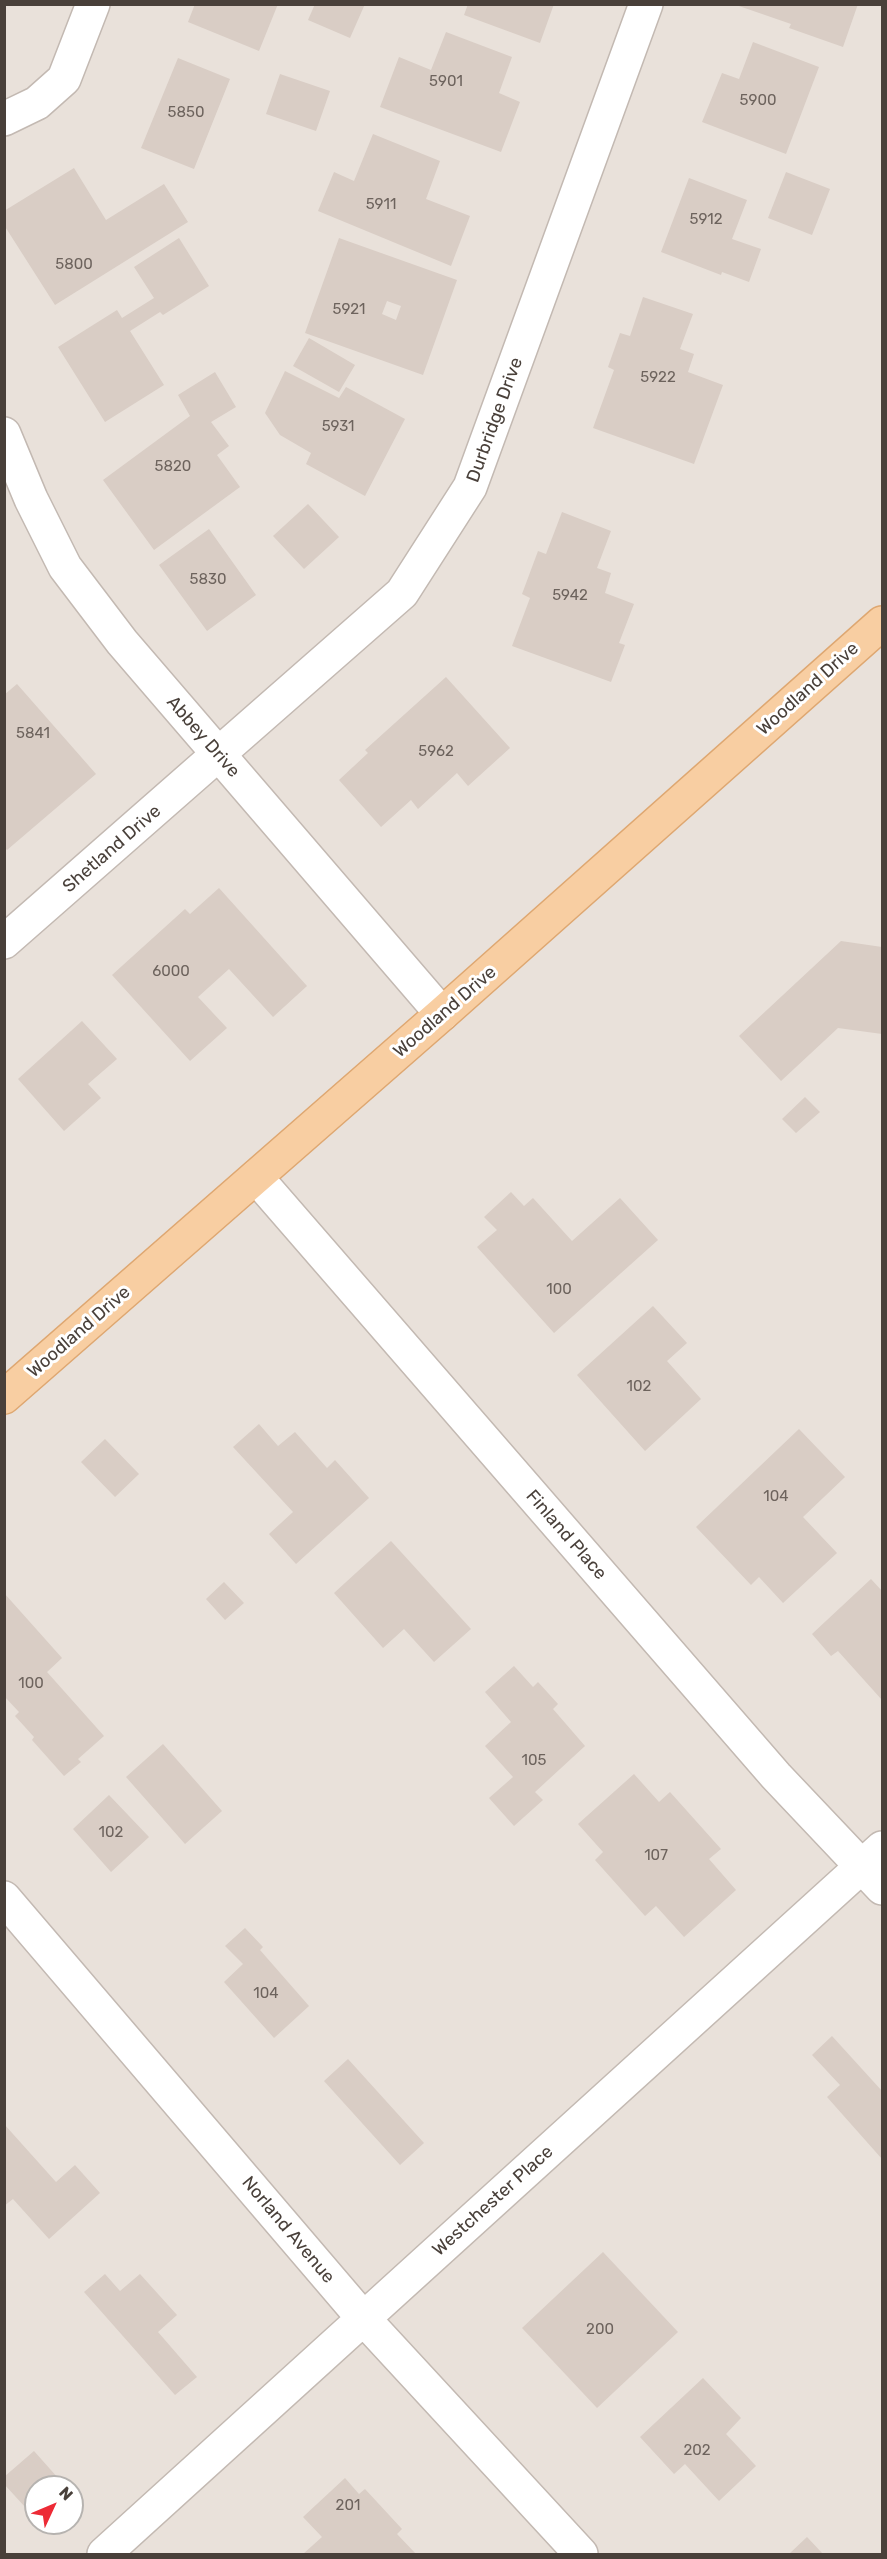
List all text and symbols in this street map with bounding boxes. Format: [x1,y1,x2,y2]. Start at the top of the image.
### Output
house number: 5901 [429,73,463,91]
house number: 5900 [740,92,776,110]
house number: 5850 [168,104,204,122]
house number: 5911 [366,196,396,214]
house number: 5912 [689,211,723,229]
house number: 5800 [55,256,93,274]
house number: 5921 [332,301,366,319]
street label: Durbridge Drive [462,355,528,485]
house number: 5922 [640,369,676,387]
house number: 5931 [322,418,354,436]
house number: 5820 [155,458,191,476]
house number: 5830 [190,571,226,589]
house number: 5942 [552,587,588,605]
street label: Woodland Drive [753,638,863,740]
street label: Abbey Drive [162,692,244,782]
house number: 5841 [16,725,50,743]
house number: 5962 [418,743,454,761]
street label: Shetland Drive [59,801,165,897]
street label: Woodland Drive [389,962,501,1062]
house number: 6000 [152,963,190,981]
house number: 100 [546,1281,572,1299]
street label: Woodland Drive [23,1282,135,1382]
house number: 102 [627,1378,651,1396]
street label: Finland Place [521,1486,611,1584]
house number: 104 [763,1488,789,1506]
house number: 100 [18,1675,44,1693]
house number: 105 [522,1752,546,1770]
house number: 102 [99,1824,123,1842]
house number: 107 [644,1847,668,1865]
house number: 104 [253,1985,279,2003]
street label: Westchester Place [428,2141,558,2261]
street label: Norland Avenue [237,2172,339,2288]
house number: 200 [586,2321,614,2339]
house number: 202 [683,2442,711,2460]
north arrow [24,2475,84,2535]
text: N [55,2483,77,2504]
house number: 201 [336,2497,360,2515]

